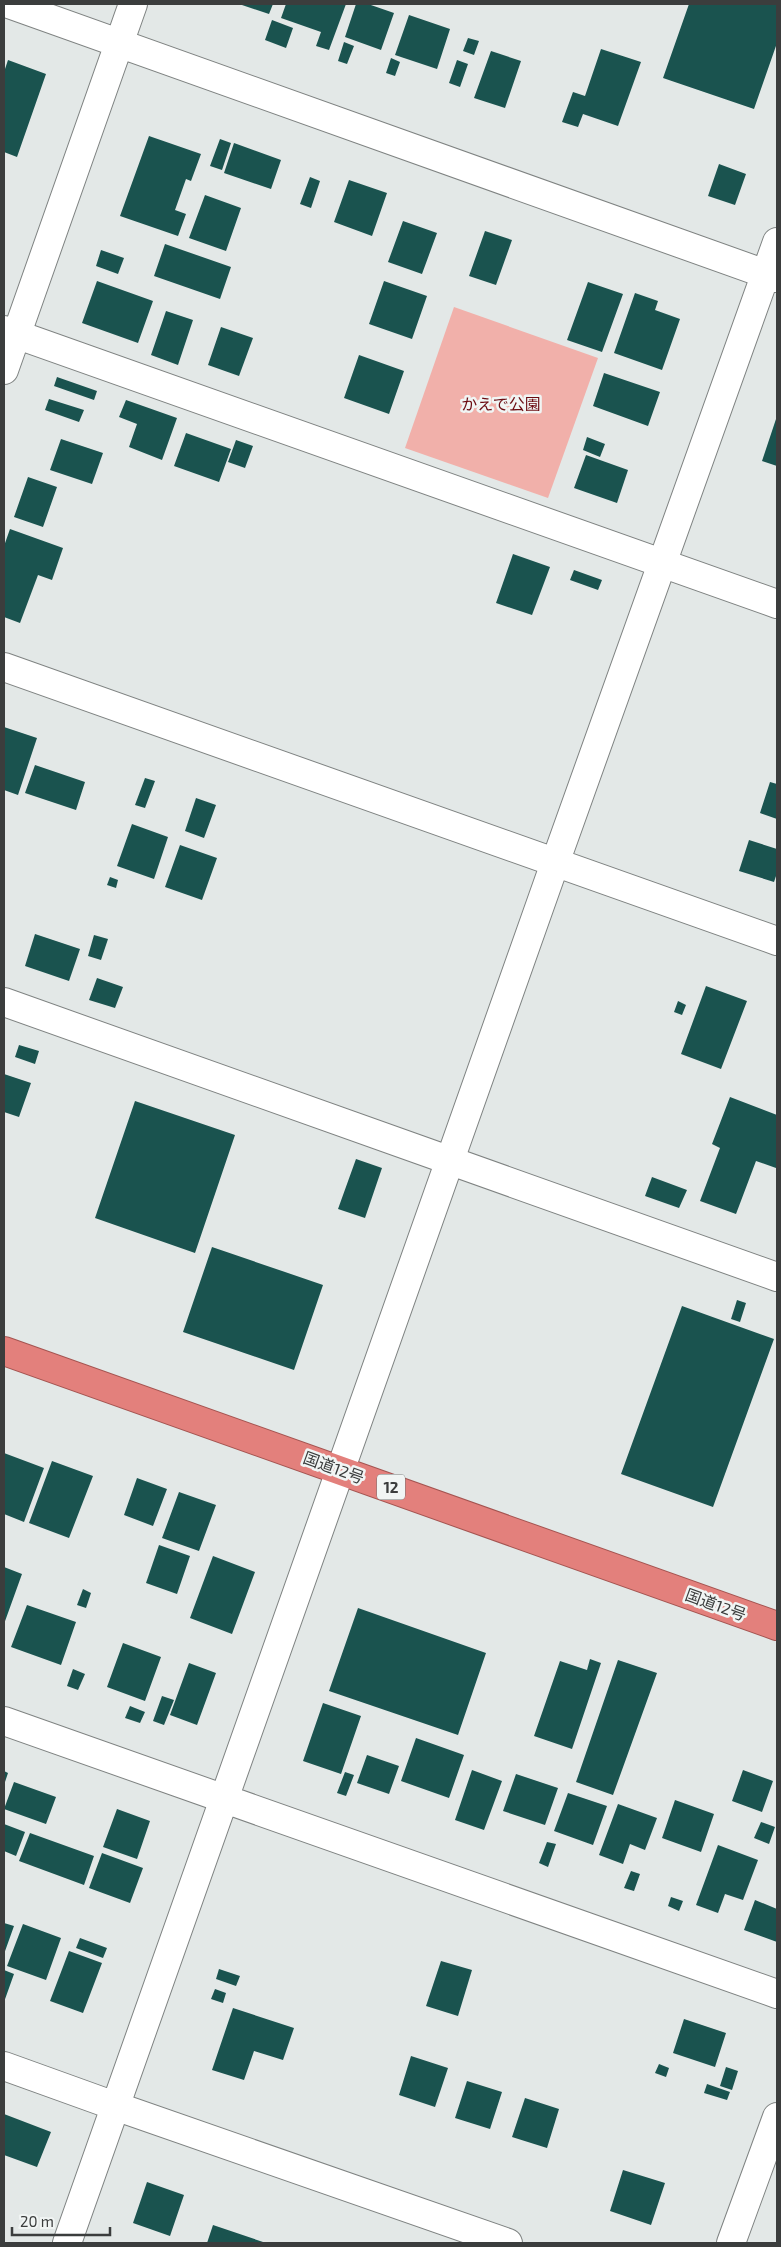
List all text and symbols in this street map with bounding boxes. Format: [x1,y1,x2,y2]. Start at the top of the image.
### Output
park label: かえで公園 [461,394,541,413]
street label: 国道12号 [301,1447,367,1487]
road number: 12 [377,1474,405,1500]
street label: 国道12号 [683,1584,749,1624]
scale bar [12,2204,110,2236]
text: 20 m [20,2212,54,2230]

